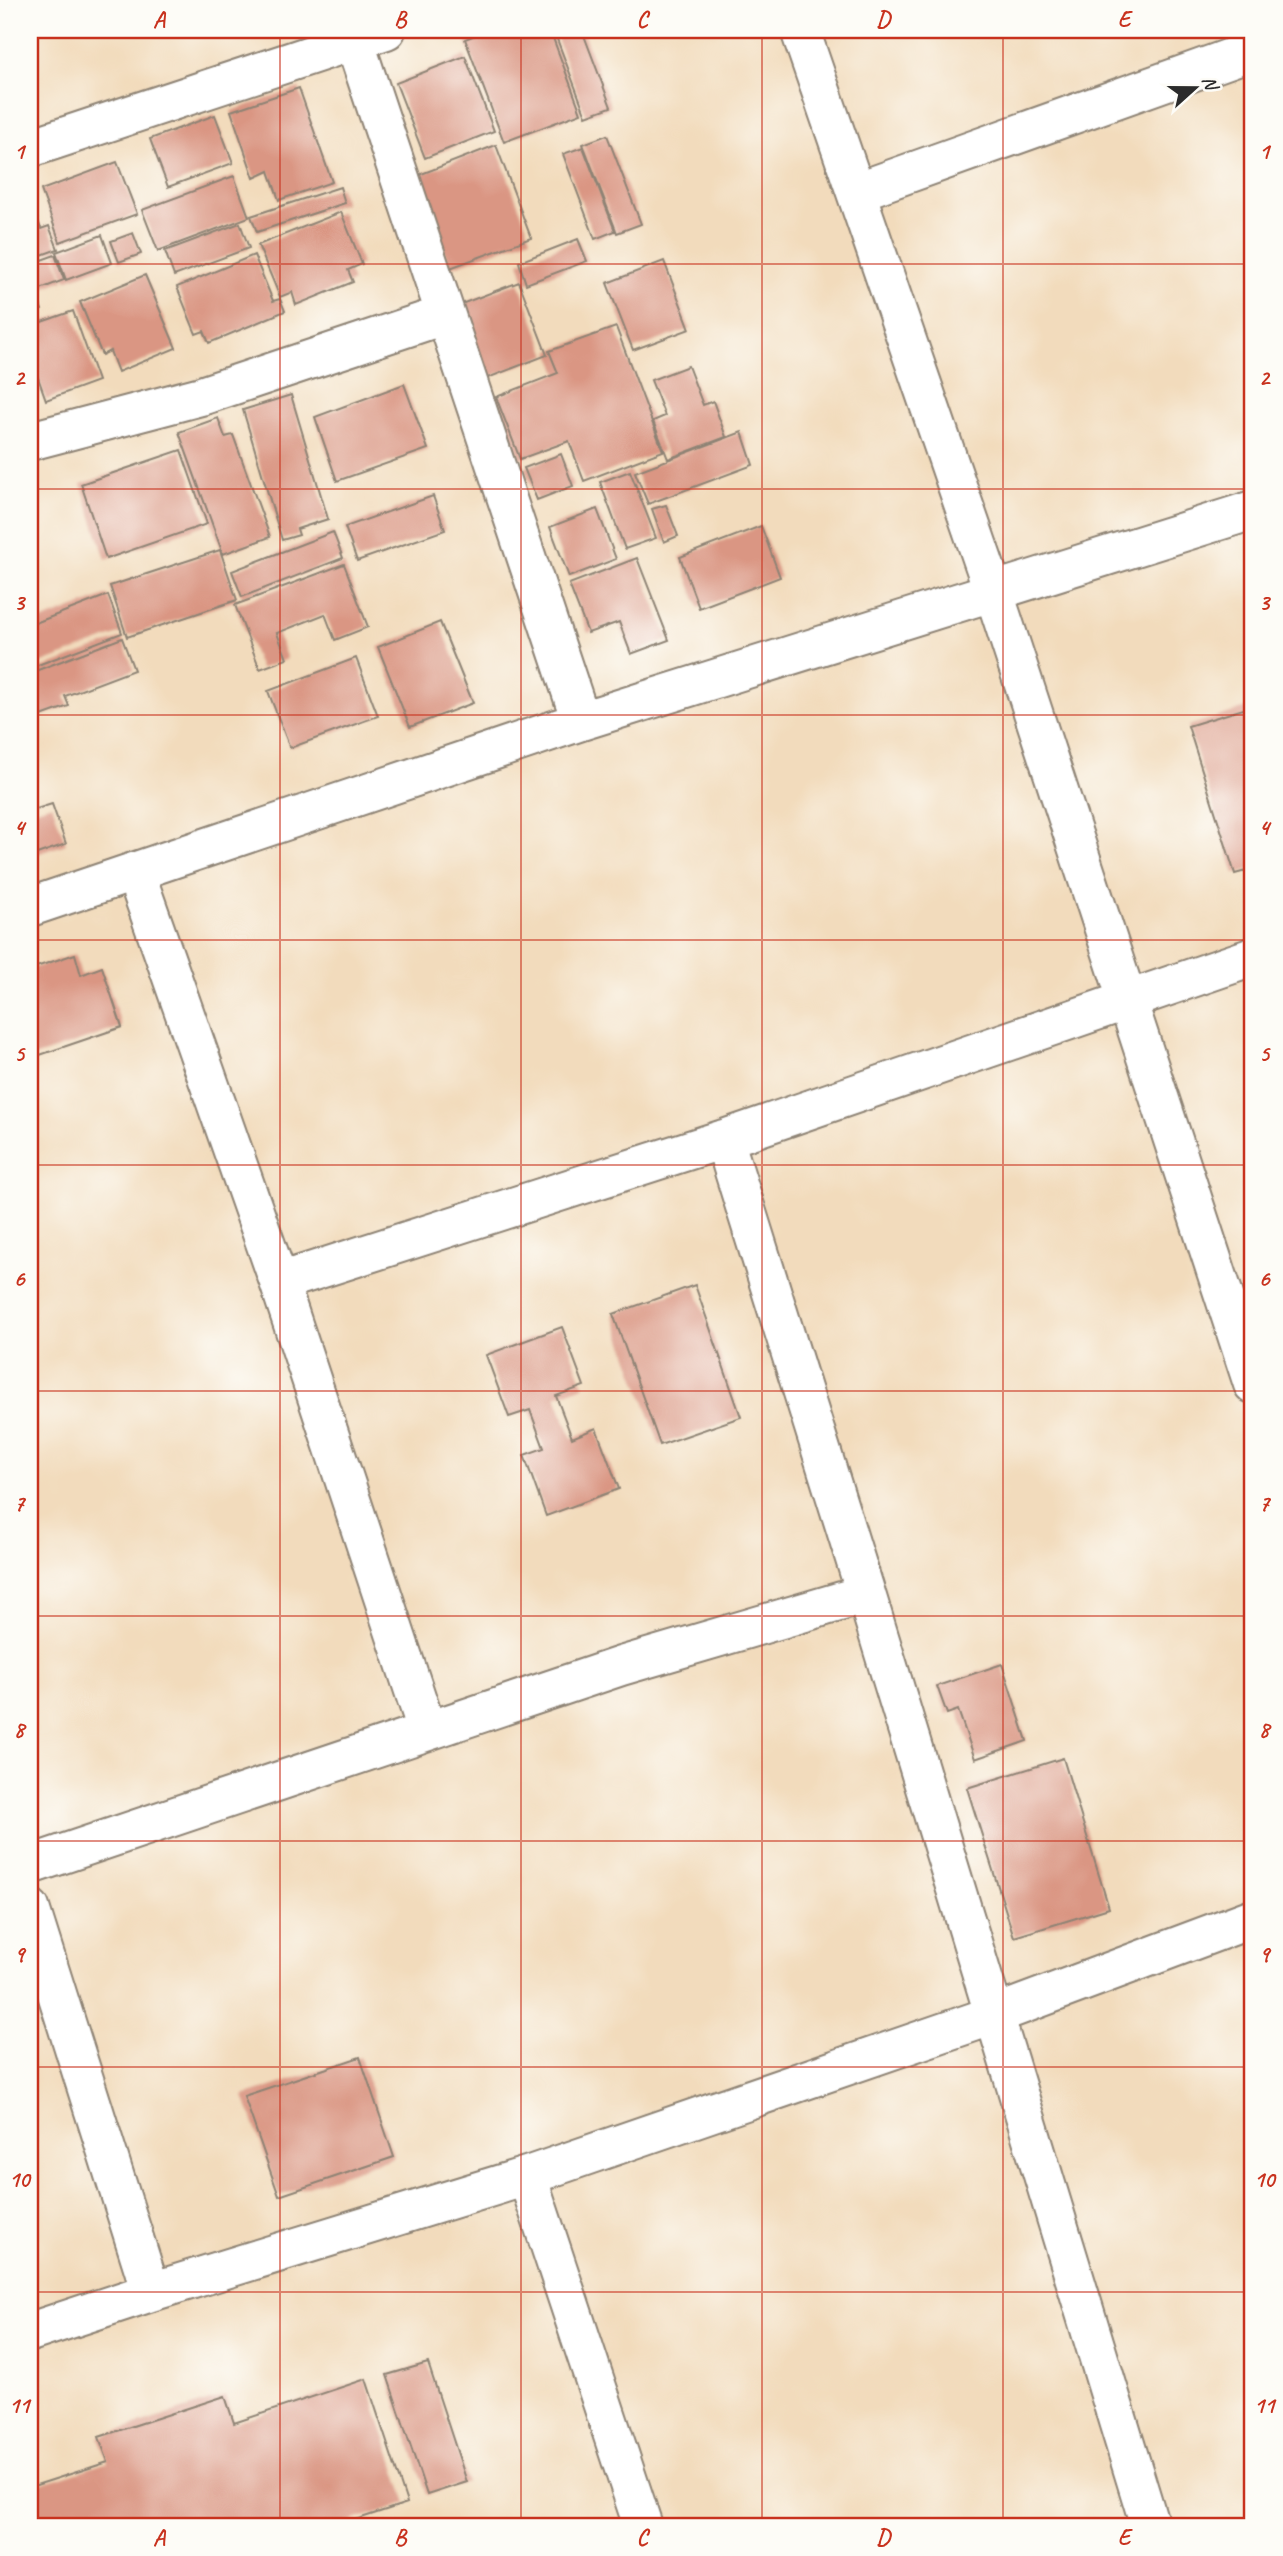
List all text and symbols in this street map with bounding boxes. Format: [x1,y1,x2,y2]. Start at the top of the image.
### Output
text: A [153,5,167,34]
text: B [394,5,408,34]
text: C [637,5,651,34]
text: D [876,5,892,34]
text: E [1118,5,1134,34]
north arrow [1160,52,1230,122]
text: N [1197,72,1224,95]
text: 1 [14,137,27,166]
text: 1 [1259,137,1272,166]
text: 2 [14,363,27,392]
text: 2 [1259,363,1272,392]
text: 3 [14,588,27,617]
text: 3 [1259,588,1272,617]
text: 4 [14,813,27,842]
text: 4 [1259,813,1272,842]
text: 5 [14,1039,26,1068]
text: 5 [1259,1039,1271,1068]
text: 6 [14,1264,27,1293]
text: 6 [1259,1264,1272,1293]
text: 7 [14,1489,27,1518]
text: 7 [1259,1489,1272,1518]
text: 8 [14,1715,27,1744]
text: 8 [1259,1715,1272,1744]
text: 9 [14,1940,27,1969]
text: 9 [1259,1940,1272,1969]
text: 10 [9,2165,32,2194]
text: 10 [1254,2165,1277,2194]
text: 11 [9,2391,32,2420]
text: 11 [1254,2391,1277,2420]
text: A [153,2523,167,2552]
text: B [394,2523,408,2552]
text: C [637,2523,651,2552]
text: D [876,2523,892,2552]
text: E [1118,2523,1134,2552]

